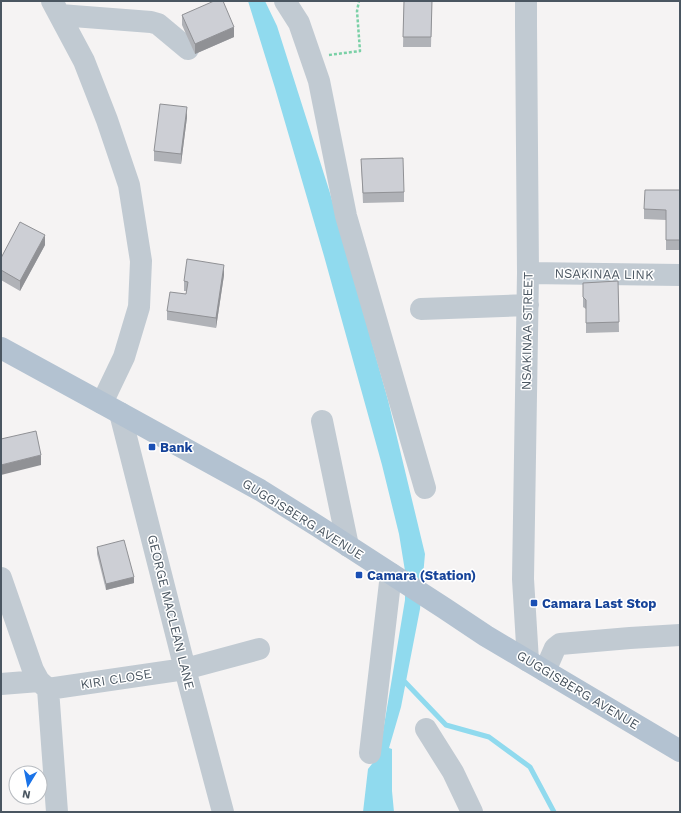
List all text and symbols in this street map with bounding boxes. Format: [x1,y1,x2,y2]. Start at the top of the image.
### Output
street label: NSAKINAA LINK [554,266,654,282]
street label: NSAKINAA STREET [518,272,536,390]
place label: Bank [160,440,193,455]
marker: Bank [147,442,157,452]
street label: GUGGISBERG AVENUE [240,476,366,562]
street label: GEORGE MACLEAN LANE [144,533,198,691]
place label: Camara (Station) [367,568,476,583]
marker: Camara (Station) [354,570,364,580]
place label: Camara Last Stop [542,596,656,611]
marker: Camara Last Stop [529,598,539,608]
street label: GUGGISBERG AVENUE [514,648,642,732]
street label: KIRI CLOSE [79,666,153,692]
north arrow [8,765,48,805]
text: N [21,787,31,801]

